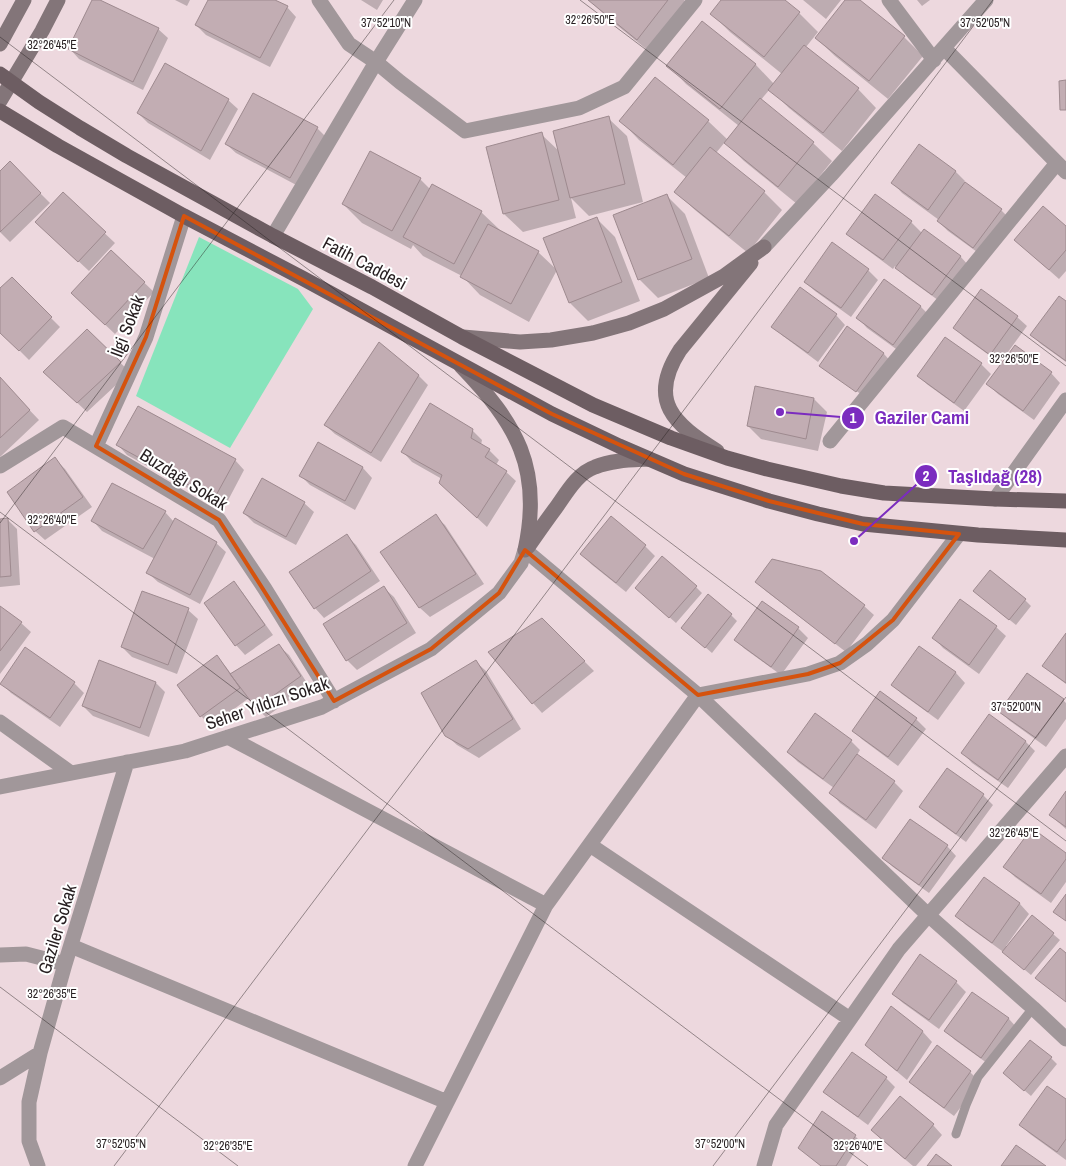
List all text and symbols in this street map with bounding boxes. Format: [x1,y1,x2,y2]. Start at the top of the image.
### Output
text: 32°26'50"E [565,12,615,28]
text: 37°52'10"N [361,15,411,31]
text: 37°52'05"N [960,15,1010,31]
text: 32°26'45"E [27,37,77,53]
street label: Fatih Caddesi [319,230,411,296]
street label: İlgi Sokak [104,291,151,361]
text: 32°26'50"E [989,351,1039,367]
callout: Gaziler Cami [840,401,980,435]
text: Gaziler Cami [875,404,969,430]
text: 1 [850,407,857,428]
street label: Buzdağı Sokak [135,442,233,516]
callout: Taşlıdağ (28) [913,459,1052,493]
text: Taşlıdağ (28) [948,463,1042,489]
text: 2 [923,465,930,486]
text: 32°26'40"E [27,512,77,528]
street label: Seher Yıldızı Sokak [202,670,333,736]
text: 37°52'00"N [991,699,1041,715]
text: 32°26'45"E [989,825,1039,841]
street label: Gaziler Sokak [31,880,83,977]
text: 32°26'35"E [27,986,77,1002]
text: 37°52'05"N [96,1136,146,1152]
text: 37°52'00"N [695,1136,745,1152]
text: 32°26'35"E [203,1138,253,1154]
text: 32°26'40"E [833,1138,883,1154]

